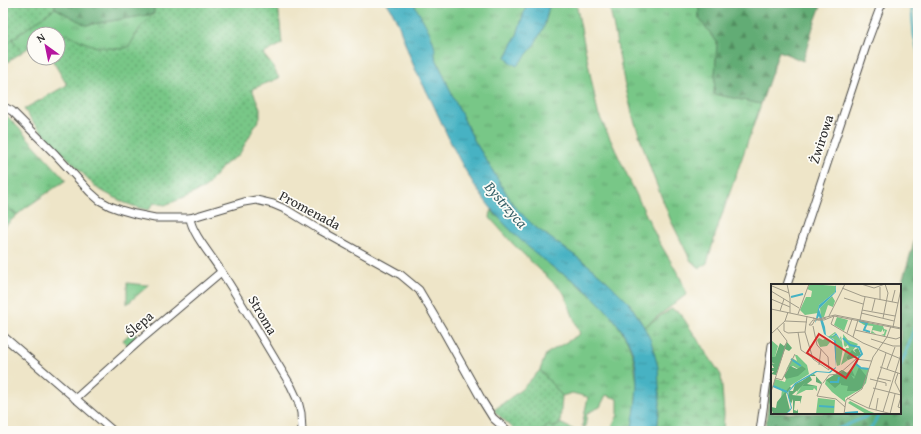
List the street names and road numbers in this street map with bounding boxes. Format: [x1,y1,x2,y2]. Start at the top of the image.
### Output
street label: Żwirowa [804,112,838,166]
street label: Promenada [276,185,345,235]
street label: Stroma [243,292,283,339]
street label: Ślepa [121,306,158,342]

